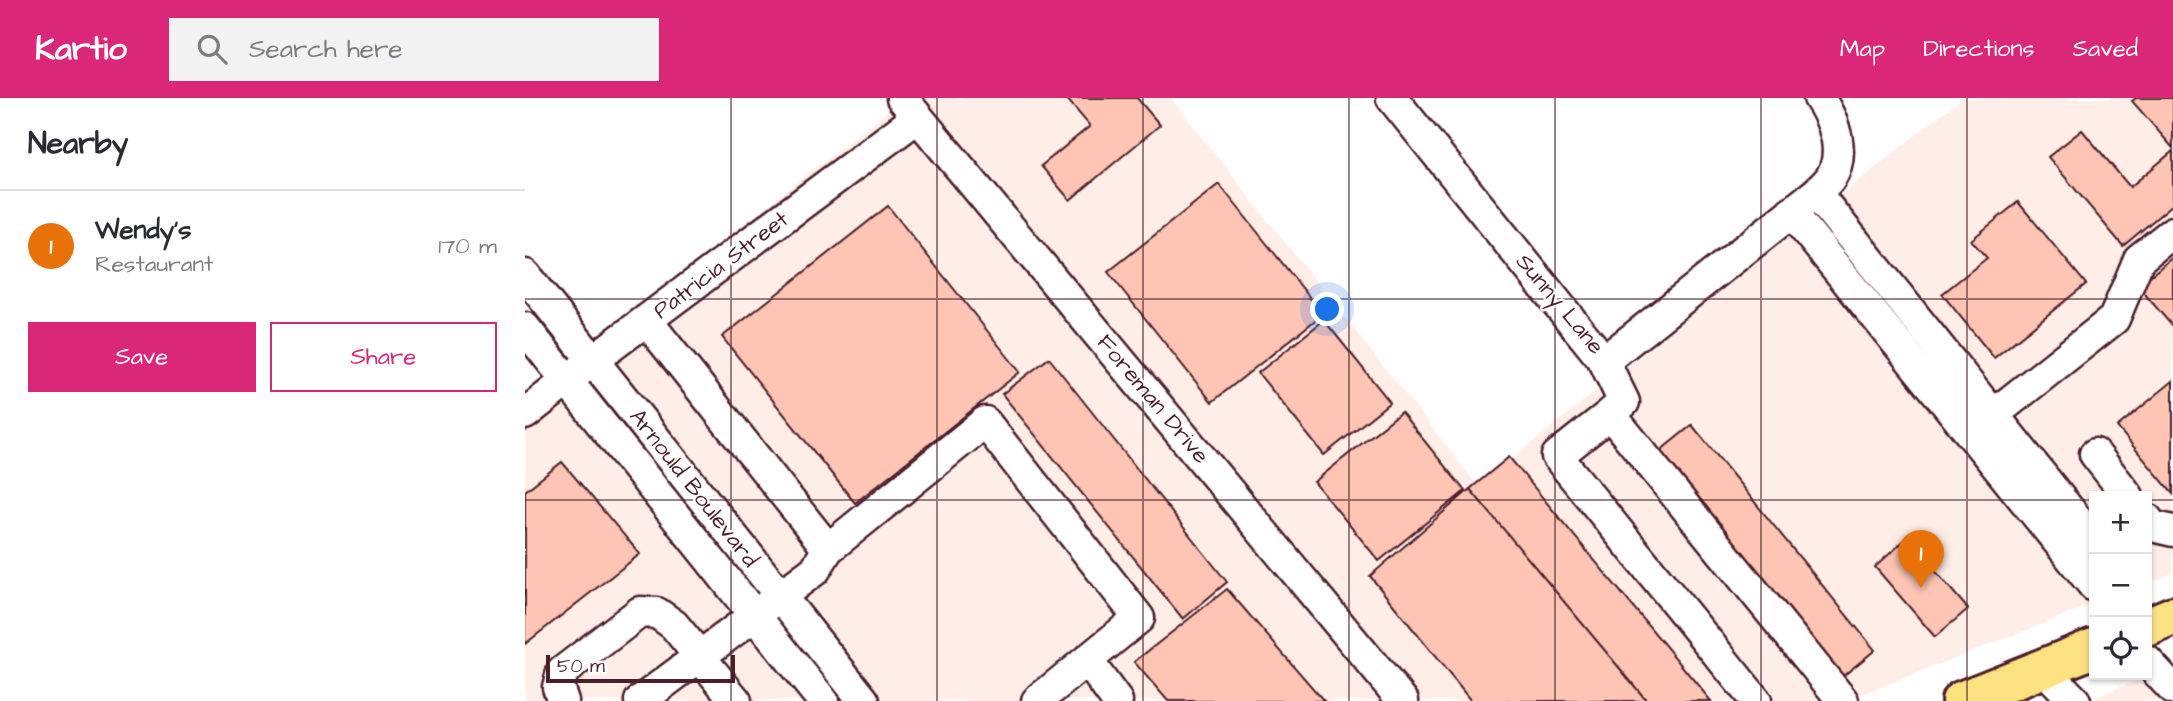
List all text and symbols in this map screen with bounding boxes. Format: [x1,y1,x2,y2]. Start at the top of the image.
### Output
search box [169,18,659,81]
text: Kartio [35,26,127,72]
icon: search [193,30,231,68]
text: Search here [249,31,402,67]
text: Map [1840,32,1885,66]
text: Directions [1923,32,2035,66]
text: Saved [2073,32,2138,66]
text: Nearby [28,123,128,165]
street label: Patricia Street [647,203,796,326]
text: Wendy's [95,212,191,248]
text: 1 [50,230,52,262]
text: 170 m [438,230,497,262]
street label: Sunny Lane [1507,247,1612,362]
text: Restaurant [95,248,213,280]
your location [1310,292,1344,326]
button: Save [28,322,256,392]
button: Share [270,322,497,392]
street label: Foreman Drive [1089,328,1217,470]
street label: Arnould Boulevard [622,402,766,574]
map controls [2089,491,2152,680]
button: + [2089,491,2152,554]
pin: 1 [1898,530,1944,588]
button: − [2089,554,2152,617]
button: locate [2089,617,2152,680]
scale bar [546,652,735,684]
text: 50 m [557,653,605,680]

